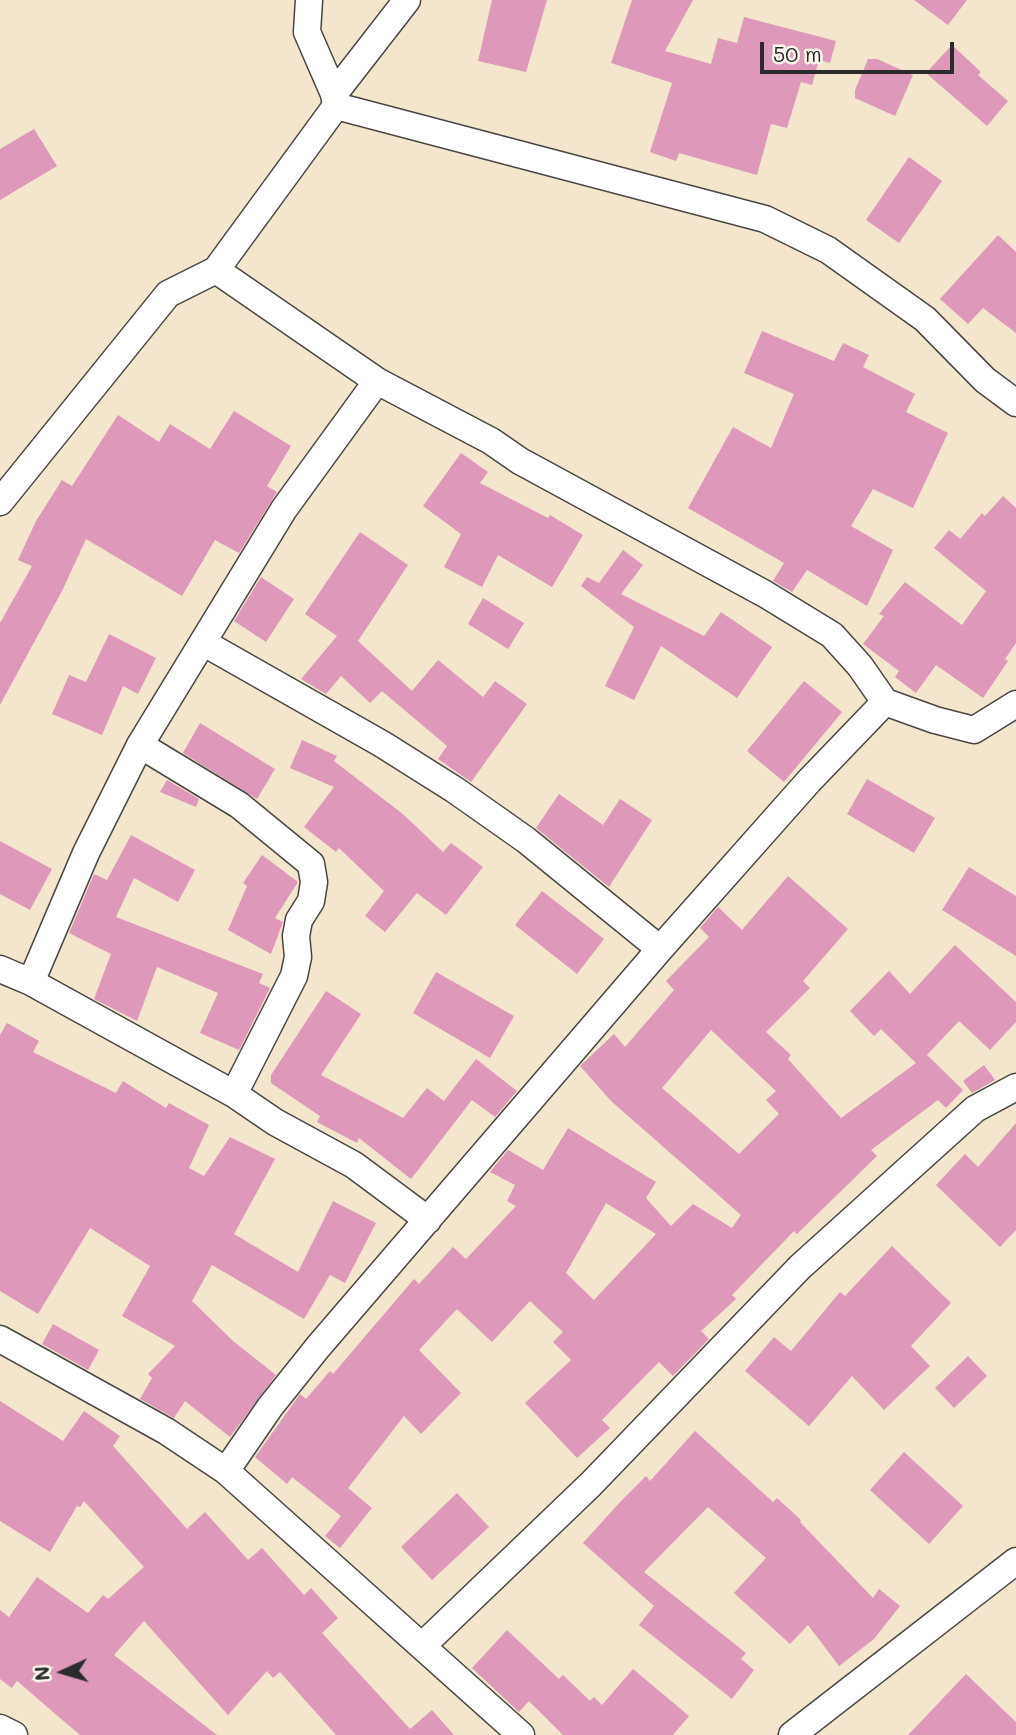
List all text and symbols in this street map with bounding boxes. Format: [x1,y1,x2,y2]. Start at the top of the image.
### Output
scale bar [764,28,958,72]
text: 50 m [773,40,822,67]
north arrow [28,1637,98,1707]
text: N [29,1665,55,1682]

